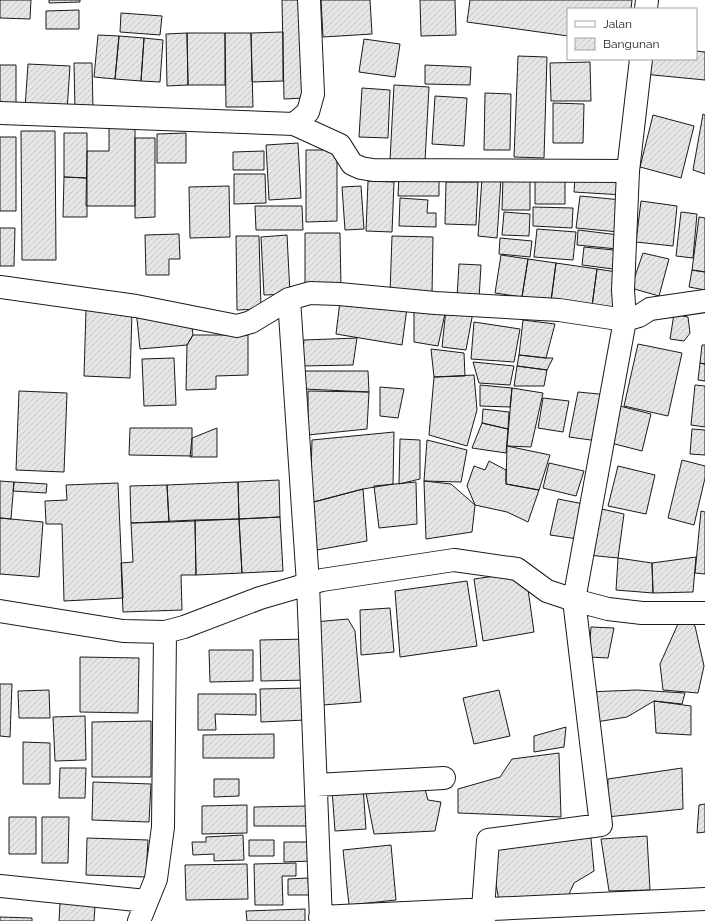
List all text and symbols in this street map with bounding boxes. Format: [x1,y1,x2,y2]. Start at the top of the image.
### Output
legend [567,8,697,60]
text: Jalan [603,17,632,31]
text: Bangunan [603,37,660,51]

